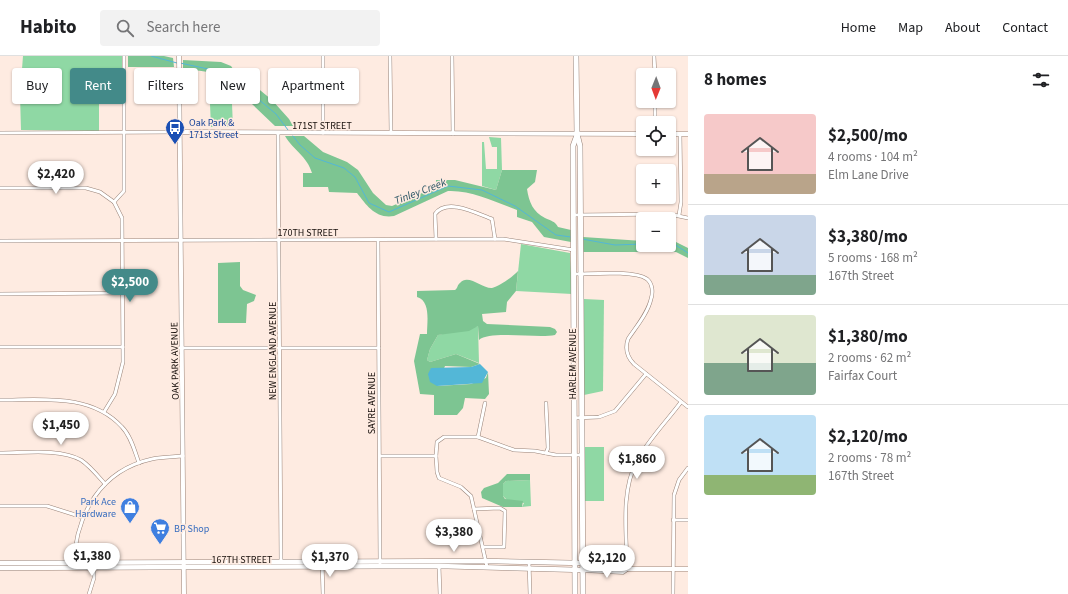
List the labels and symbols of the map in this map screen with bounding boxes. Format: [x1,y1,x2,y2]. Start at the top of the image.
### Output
north arrow [636,68,676,108]
place label: Oak Park & 171st Street [189,116,239,142]
bus stop icon: Oak Park & 171st Street [164,117,186,145]
street label: 171ST STREET [292,119,352,133]
pin: $2,420 [23,161,89,195]
water label: Tinley Creek [392,174,449,208]
street label: 170TH STREET [278,226,339,240]
pin: $2,500 [97,269,163,303]
street label: NEW ENGLAND AVENUE [266,302,280,400]
street label: OAK PARK AVENUE [167,322,183,400]
street label: HARLEM AVENUE [566,329,580,399]
street label: SAYRE AVENUE [365,372,379,434]
pin: $1,450 [28,412,94,446]
pin: $1,860 [604,446,670,480]
place label: Park Ace Hardware [75,495,116,521]
shop icon: Park Ace Hardware [119,496,141,524]
supermarket icon: BP Shop [149,517,171,545]
pin: $3,380 [421,519,487,553]
place label: BP Shop [174,522,210,536]
pin: $1,380 [59,543,125,577]
pin: $1,370 [297,544,363,578]
pin: $2,120 [574,545,640,579]
street label: 167TH STREET [212,553,273,567]

